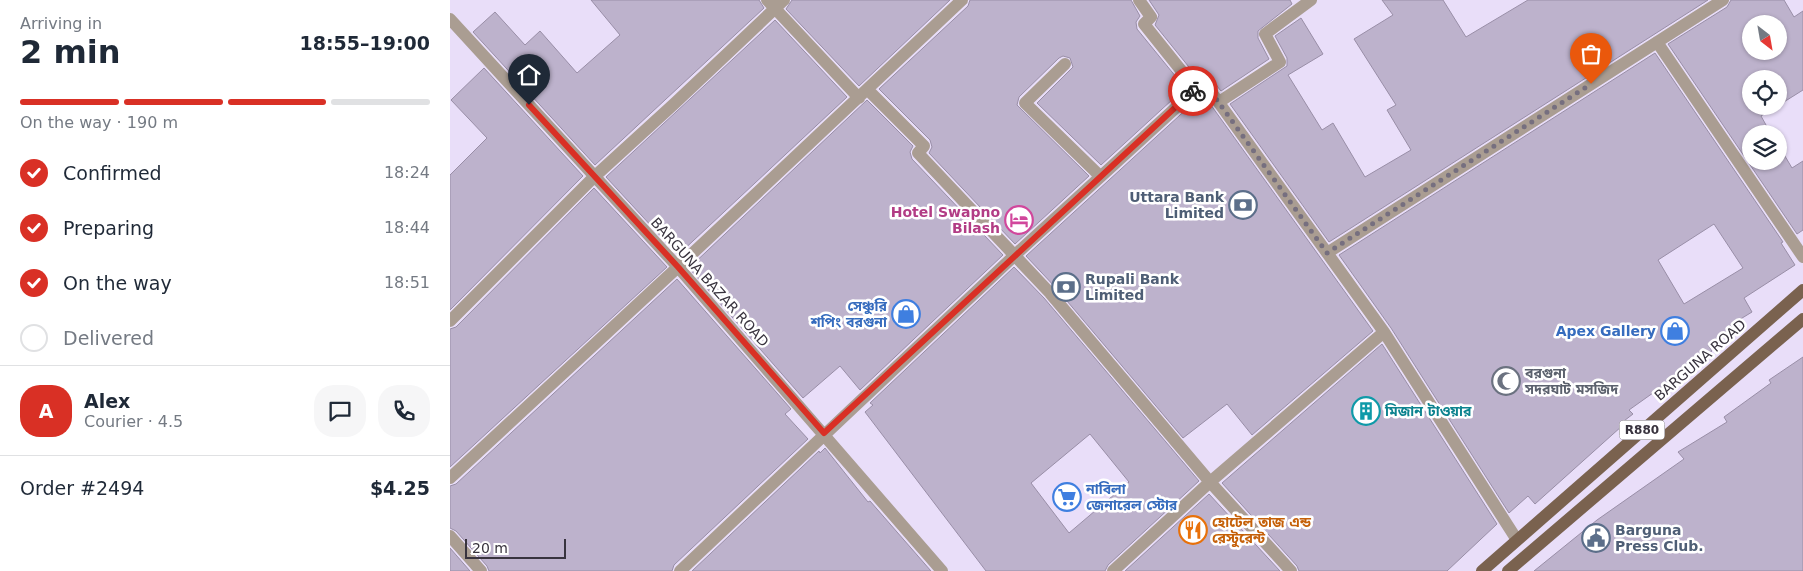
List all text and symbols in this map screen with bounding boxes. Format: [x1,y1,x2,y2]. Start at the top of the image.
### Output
text: Arriving in [20,14,102,33]
north arrow [1742,15,1788,60]
map controls [1742,15,1787,170]
text: 18:55–19:00 [300,32,430,54]
text: 2 min [20,33,121,71]
pin [1570,33,1612,84]
icon: bag [1577,40,1605,68]
pin [508,54,550,105]
icon: home [515,61,543,89]
courier [1168,66,1218,116]
button: locate [1742,70,1787,115]
icon: bike [1179,77,1207,105]
text: On the way · 190 m [20,113,178,132]
button: layers [1742,125,1787,170]
icon: check [20,159,48,187]
text: Confirmed [63,162,162,184]
text: 18:24 [384,163,430,182]
place label: Uttara Bank Limited [1129,189,1225,221]
bank icon: Uttara Bank Limited [1228,190,1258,220]
place label: Hotel Swapno Bilash [891,204,1000,236]
hotel icon: Hotel Swapno Bilash [1004,205,1034,235]
icon: check [20,214,48,242]
street label: BARGUNA BAZAR ROAD [648,214,772,350]
text: Preparing [63,217,154,239]
text: 18:44 [384,218,430,237]
icon: check [20,269,48,297]
place label: Rupali Bank Limited [1085,271,1180,303]
text: On the way [63,272,172,294]
bank icon: Rupali Bank Limited [1051,272,1081,302]
text: 18:51 [384,273,430,292]
place label: সেঞ্চুরি শপিং বরগুনা [810,298,888,330]
shop icon: সেঞ্চুরি শপিং বরগুনা [891,299,921,329]
street label: BARGUNA ROAD [1651,316,1749,404]
shop icon: Apex Gallery [1660,316,1690,346]
place label: Apex Gallery [1556,323,1656,339]
text: Delivered [63,327,154,349]
place label: বরগুনা সদরঘাট মসজিদ [1524,365,1619,397]
mosque icon: বরগুনা সদরঘাট মসজিদ [1491,366,1521,396]
button: chat [314,385,366,437]
button: phone [378,385,430,437]
text: Alex [84,390,130,412]
building icon: মিজান টাওয়ার [1351,396,1381,426]
text: A [39,400,53,422]
place label: মিজান টাওয়ার [1384,403,1472,419]
text: Courier · 4.5 [84,412,183,431]
road number: R880 [1620,420,1664,440]
text: Order #2494 [20,477,144,499]
text: $4.25 [370,477,430,499]
place label: নাবিলা জেনারেল স্টোর [1085,481,1178,513]
supermarket icon: নাবিলা জেনারেল স্টোর [1052,482,1082,512]
place label: হোটেল তাজ এন্ড রেস্টুরেন্ট [1212,514,1311,548]
restaurant icon: হোটেল তাজ এন্ড রেস্টুরেন্ট [1178,515,1208,545]
place label: Barguna Press Club. [1615,522,1704,554]
public building icon: Barguna Press Club. [1581,523,1611,553]
scale bar [465,536,566,559]
text: 20 m [472,540,508,556]

